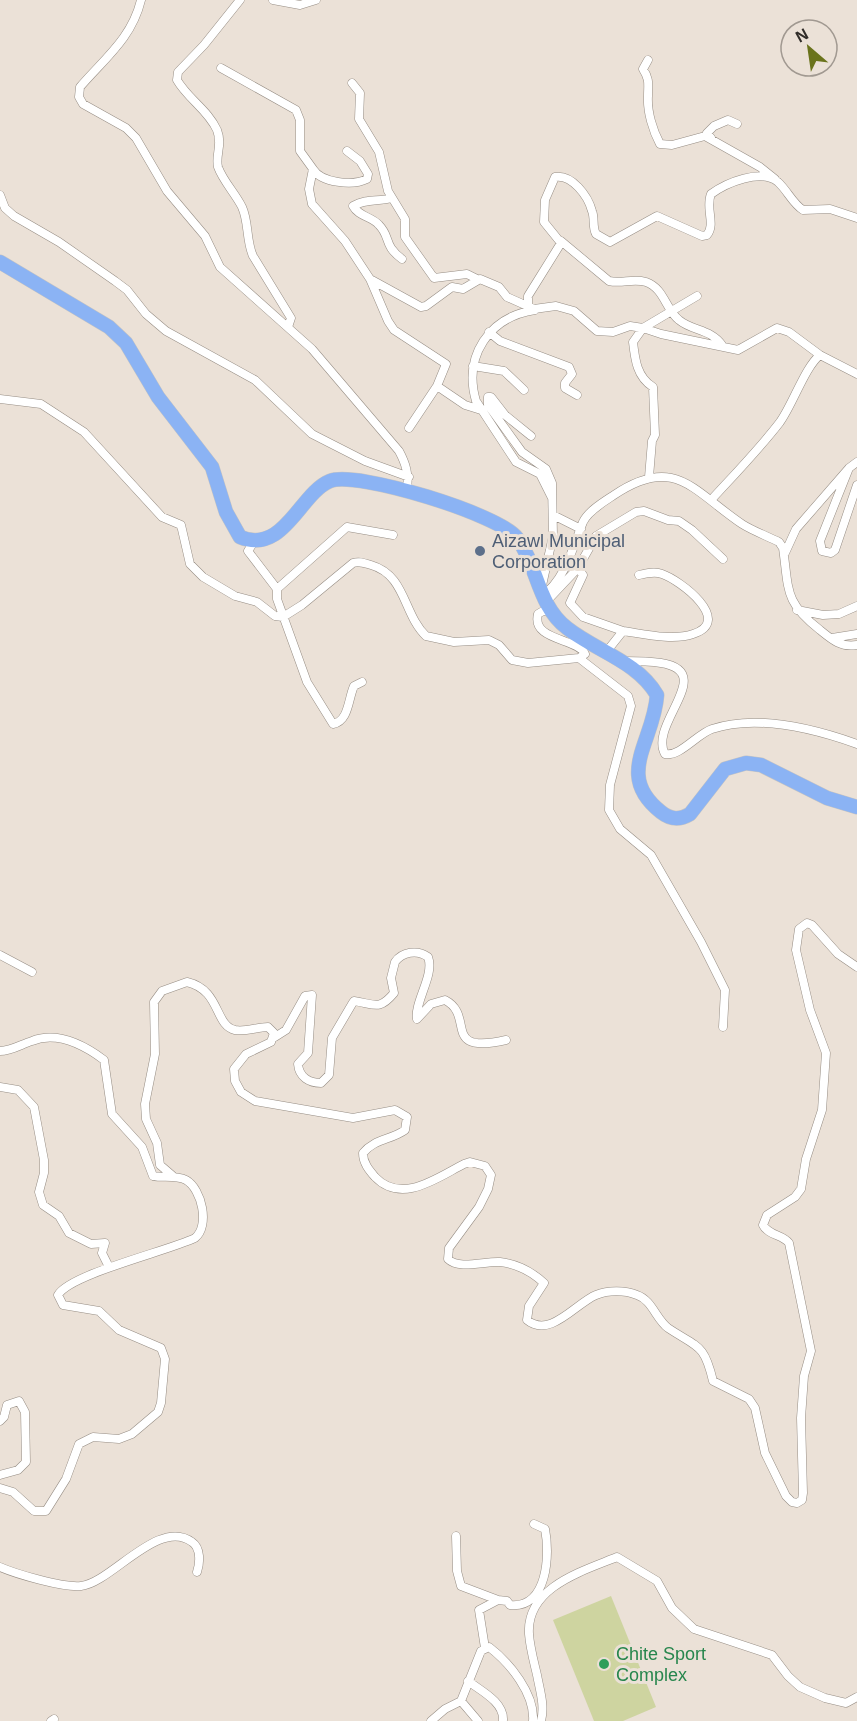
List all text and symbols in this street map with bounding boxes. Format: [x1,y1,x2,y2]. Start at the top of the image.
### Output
north arrow [779,18,839,78]
text: N [793,25,811,46]
place label: Aizawl Municipal Corporation [492,531,625,572]
marker: Aizawl Municipal Corporation [473,544,487,558]
place label: Chite Sport Complex [616,1644,706,1685]
marker: Chite Sport Complex [597,1657,611,1671]

